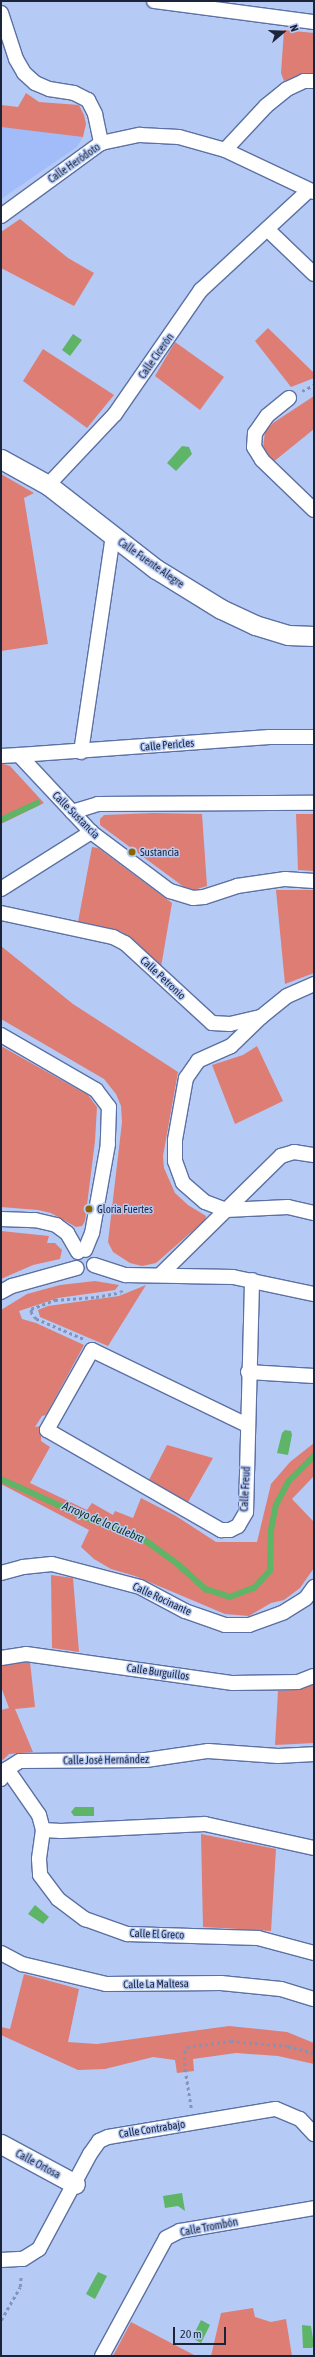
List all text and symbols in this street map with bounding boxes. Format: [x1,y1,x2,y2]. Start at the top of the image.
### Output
north arrow [263,12,303,52]
text: N [288,23,301,33]
street label: Calle Heródoto [45,140,103,186]
street label: Calle Cicerón [136,331,176,381]
street label: Calle Fuente Alegre [115,535,187,591]
street label: Calle Pericles [139,736,195,754]
street label: Calle Sustancia [50,789,102,841]
place label: Sustancia [140,845,179,859]
marker: Sustancia [127,847,137,857]
street label: Calle Petronio [138,954,188,1002]
place label: Gloria Fuertes [97,1202,153,1216]
marker: Gloria Fuertes [84,1204,94,1214]
street label: Calle Freud [237,1466,253,1512]
water label: Arroyo de la Culebra [60,1499,146,1547]
street label: Calle Rocinante [130,1580,194,1618]
street label: Calle Burguillos [126,1661,190,1683]
street label: Calle José Hernández [63,1753,149,1767]
street label: Calle El Greco [129,1926,185,1942]
street label: Calle La Maltesa [123,1977,189,1991]
street label: Calle Contrabajo [118,2117,186,2141]
street label: Calle Ortosa [13,2147,63,2181]
street label: Calle Trombón [179,2215,239,2239]
scale bar [175,2319,228,2345]
text: 20 m [180,2327,202,2341]

